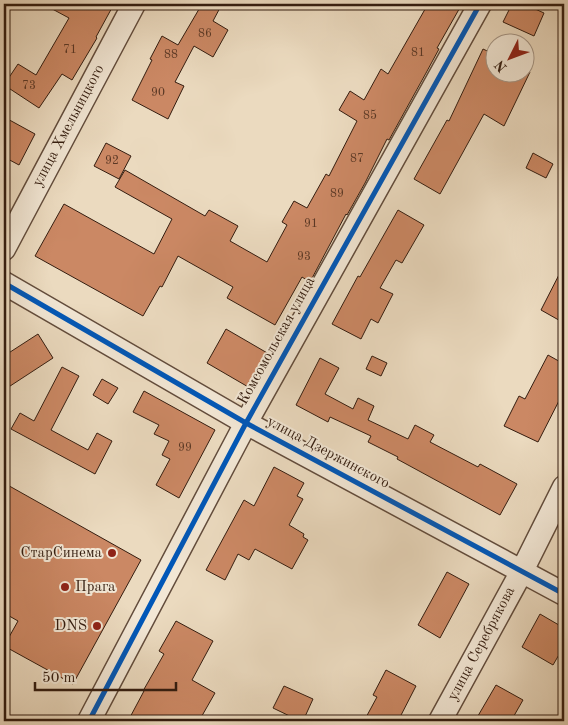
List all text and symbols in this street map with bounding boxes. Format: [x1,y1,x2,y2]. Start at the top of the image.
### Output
house number: 86 [198,28,212,40]
north arrow [486,32,536,82]
house number: 71 [63,44,77,56]
house number: 81 [411,47,425,59]
house number: 88 [164,49,178,61]
text: N [492,57,510,75]
street label: улица Хмельницкого [30,63,108,189]
house number: 73 [22,80,36,92]
house number: 90 [151,87,165,99]
house number: 85 [363,109,377,122]
house number: 87 [350,153,364,165]
house number: 92 [105,155,119,167]
house number: 89 [330,188,344,200]
house number: 91 [304,218,318,230]
house number: 93 [297,251,311,263]
street label: Комсомольская улица [236,274,319,407]
street label: улица Дзержинского [264,414,392,492]
house number: 99 [178,442,192,454]
place label: СтарСинема [20,546,103,561]
marker: СтарСинема [106,547,118,559]
place label: Прага [75,580,116,595]
marker: Прага [59,581,71,593]
street label: улица Серебрякова [446,584,519,703]
place label: DNS [54,619,87,634]
marker: DNS [91,620,103,632]
scale bar [35,660,176,692]
text: 50 m [42,671,76,686]

